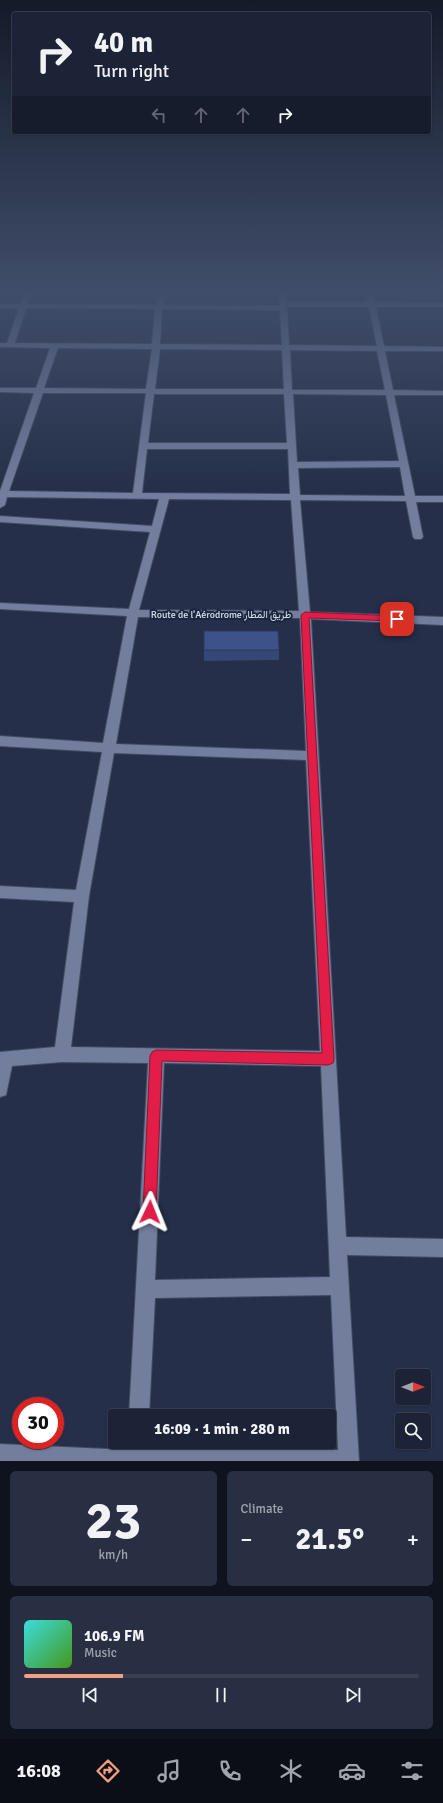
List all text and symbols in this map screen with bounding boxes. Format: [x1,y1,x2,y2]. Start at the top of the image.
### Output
text: 40 m [94,26,153,60]
icon: right [28,28,80,80]
text: Turn right [94,60,169,82]
icon: left [148,104,170,126]
icon: ahead [190,104,212,126]
icon: ahead [232,104,254,126]
icon: right [274,104,296,126]
pin [380,602,414,636]
icon: arrive [386,608,408,630]
street label: Route de l'Aérodrome طريق المطار [151,609,292,621]
position arrow [129,1191,171,1233]
north arrow [395,1369,431,1405]
map controls [395,1369,431,1449]
speed limit sign: 30 [12,1397,64,1449]
button: search [395,1413,431,1449]
text: 16:09 · 1 min · 280 m [154,1420,290,1438]
text: 23 [85,1489,141,1553]
text: Climate [241,1501,283,1517]
text: 21.5° [295,1521,364,1558]
text: − [241,1526,252,1553]
text: + [407,1526,419,1553]
text: km/h [99,1547,128,1563]
text: 106.9 FM [84,1627,145,1645]
text: Music [84,1645,117,1661]
icon: previous [79,1684,101,1706]
icon: pause [210,1684,232,1706]
icon: next [342,1684,364,1706]
icon: directions [94,1757,122,1785]
icon: music [155,1757,183,1785]
icon: phone [216,1757,244,1785]
icon: climate [277,1757,305,1785]
icon: car [338,1757,366,1785]
icon: filters [398,1757,426,1785]
text: 16:08 [16,1760,61,1782]

